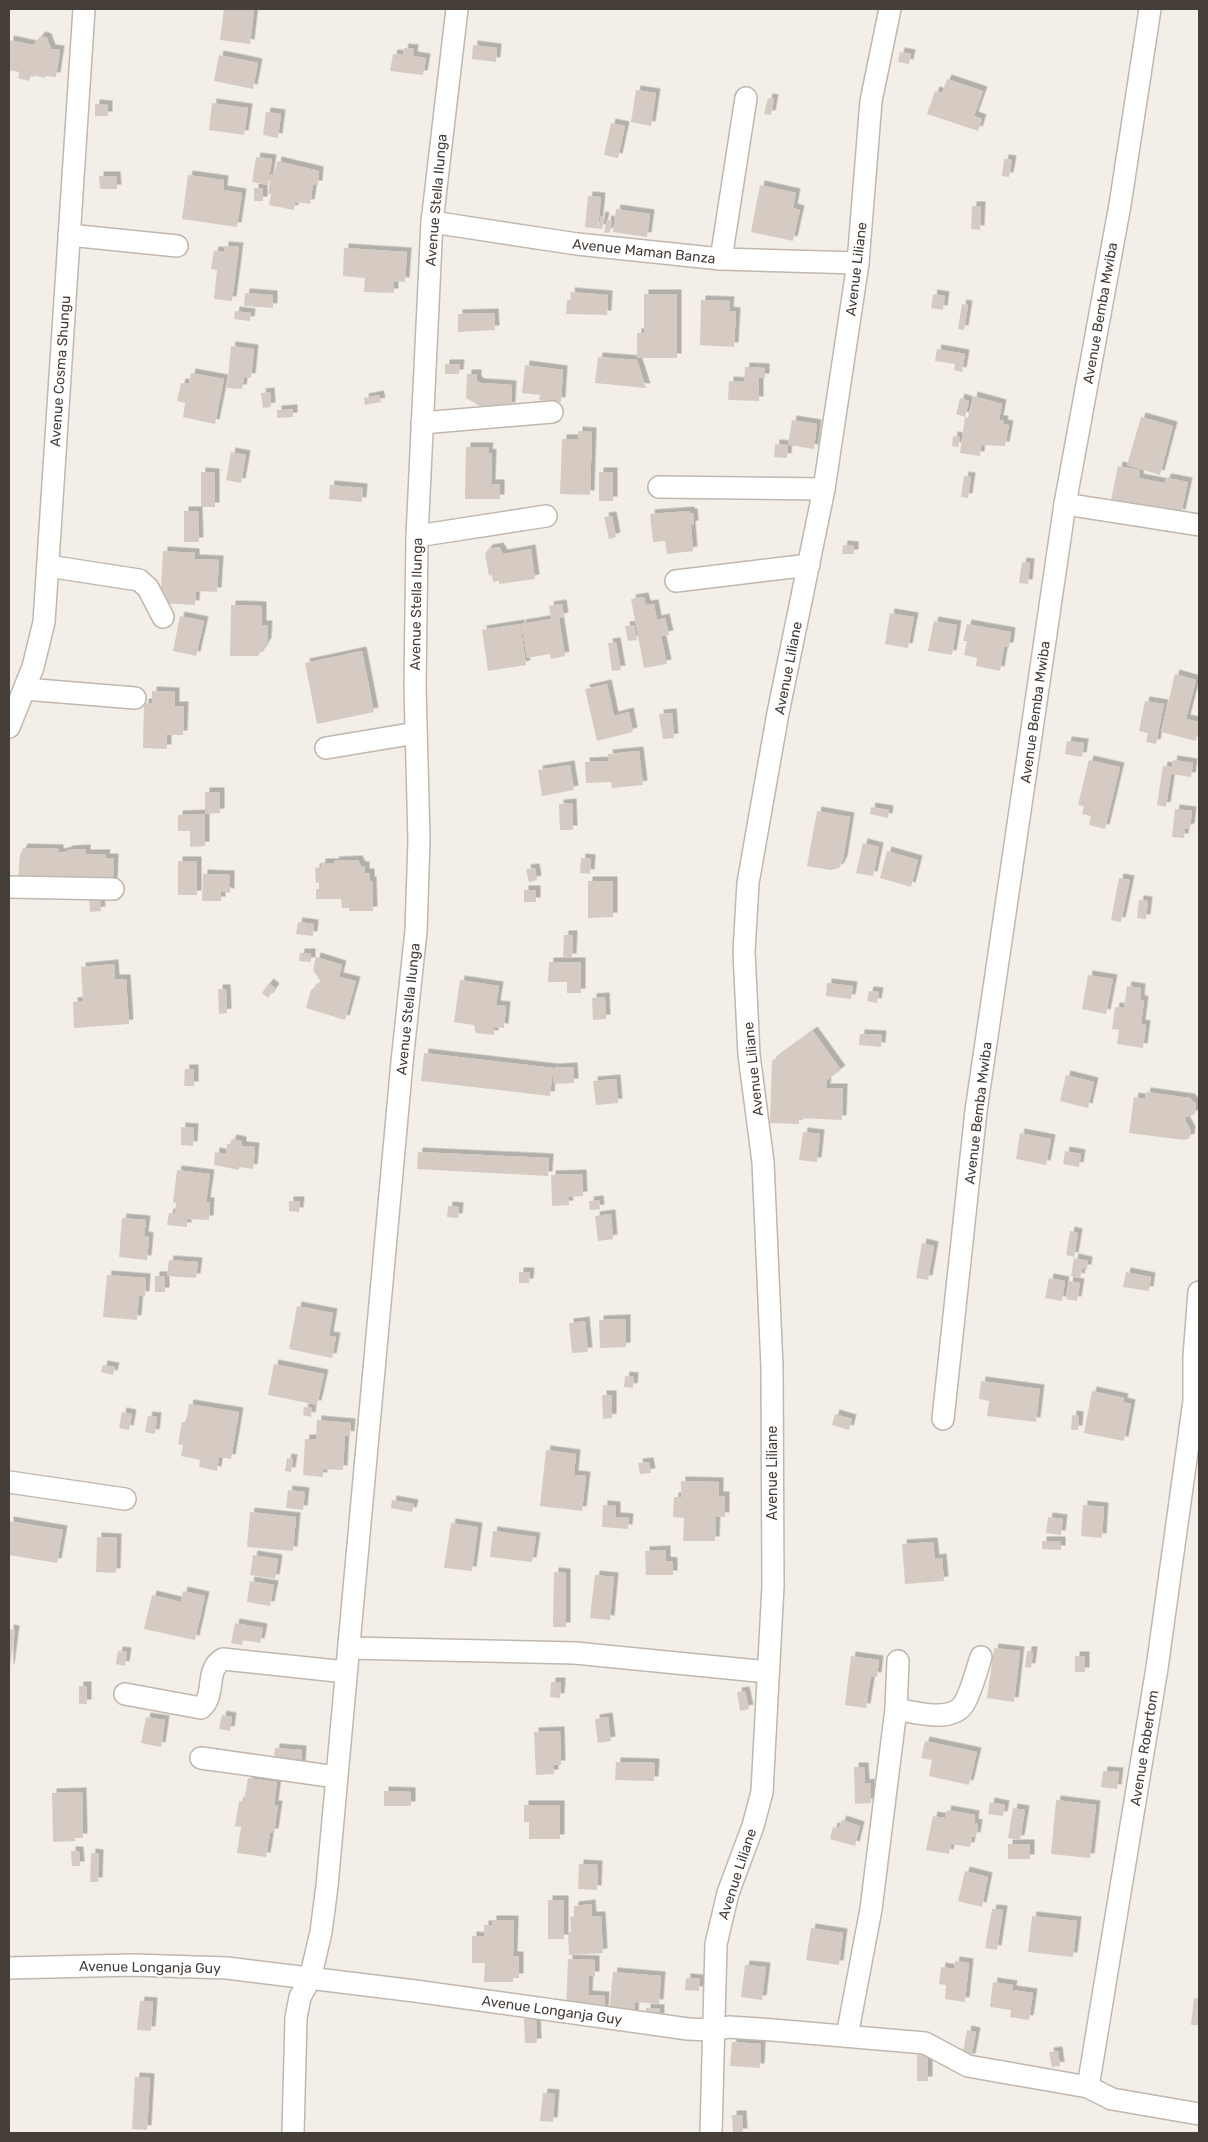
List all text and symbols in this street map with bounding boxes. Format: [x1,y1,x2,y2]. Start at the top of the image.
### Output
street label: Avenue Stella Ilunga [422,133,451,267]
street label: Avenue Liliane [842,221,871,317]
street label: Avenue Maman Banza [572,236,716,267]
street label: Avenue Bemba Mwiba [1080,241,1121,385]
street label: Avenue Cosma Shungu [47,295,74,447]
street label: Avenue Stella Ilunga [407,538,426,670]
street label: Avenue Liliane [771,620,806,716]
street label: Avenue Bemba Mwiba [1017,640,1054,784]
street label: Avenue Stella Ilunga [393,942,424,1076]
street label: Avenue Liliane [740,1021,767,1117]
street label: Avenue Bemba Mwiba [961,1041,996,1185]
street label: Avenue Liliane [764,1426,781,1520]
street label: Avenue Robertom [1127,1689,1162,1807]
street label: Avenue Liliane [715,1826,760,1922]
street label: Avenue Longanja Guy [79,1958,221,1977]
street label: Avenue Longanja Guy [481,1992,624,2029]

